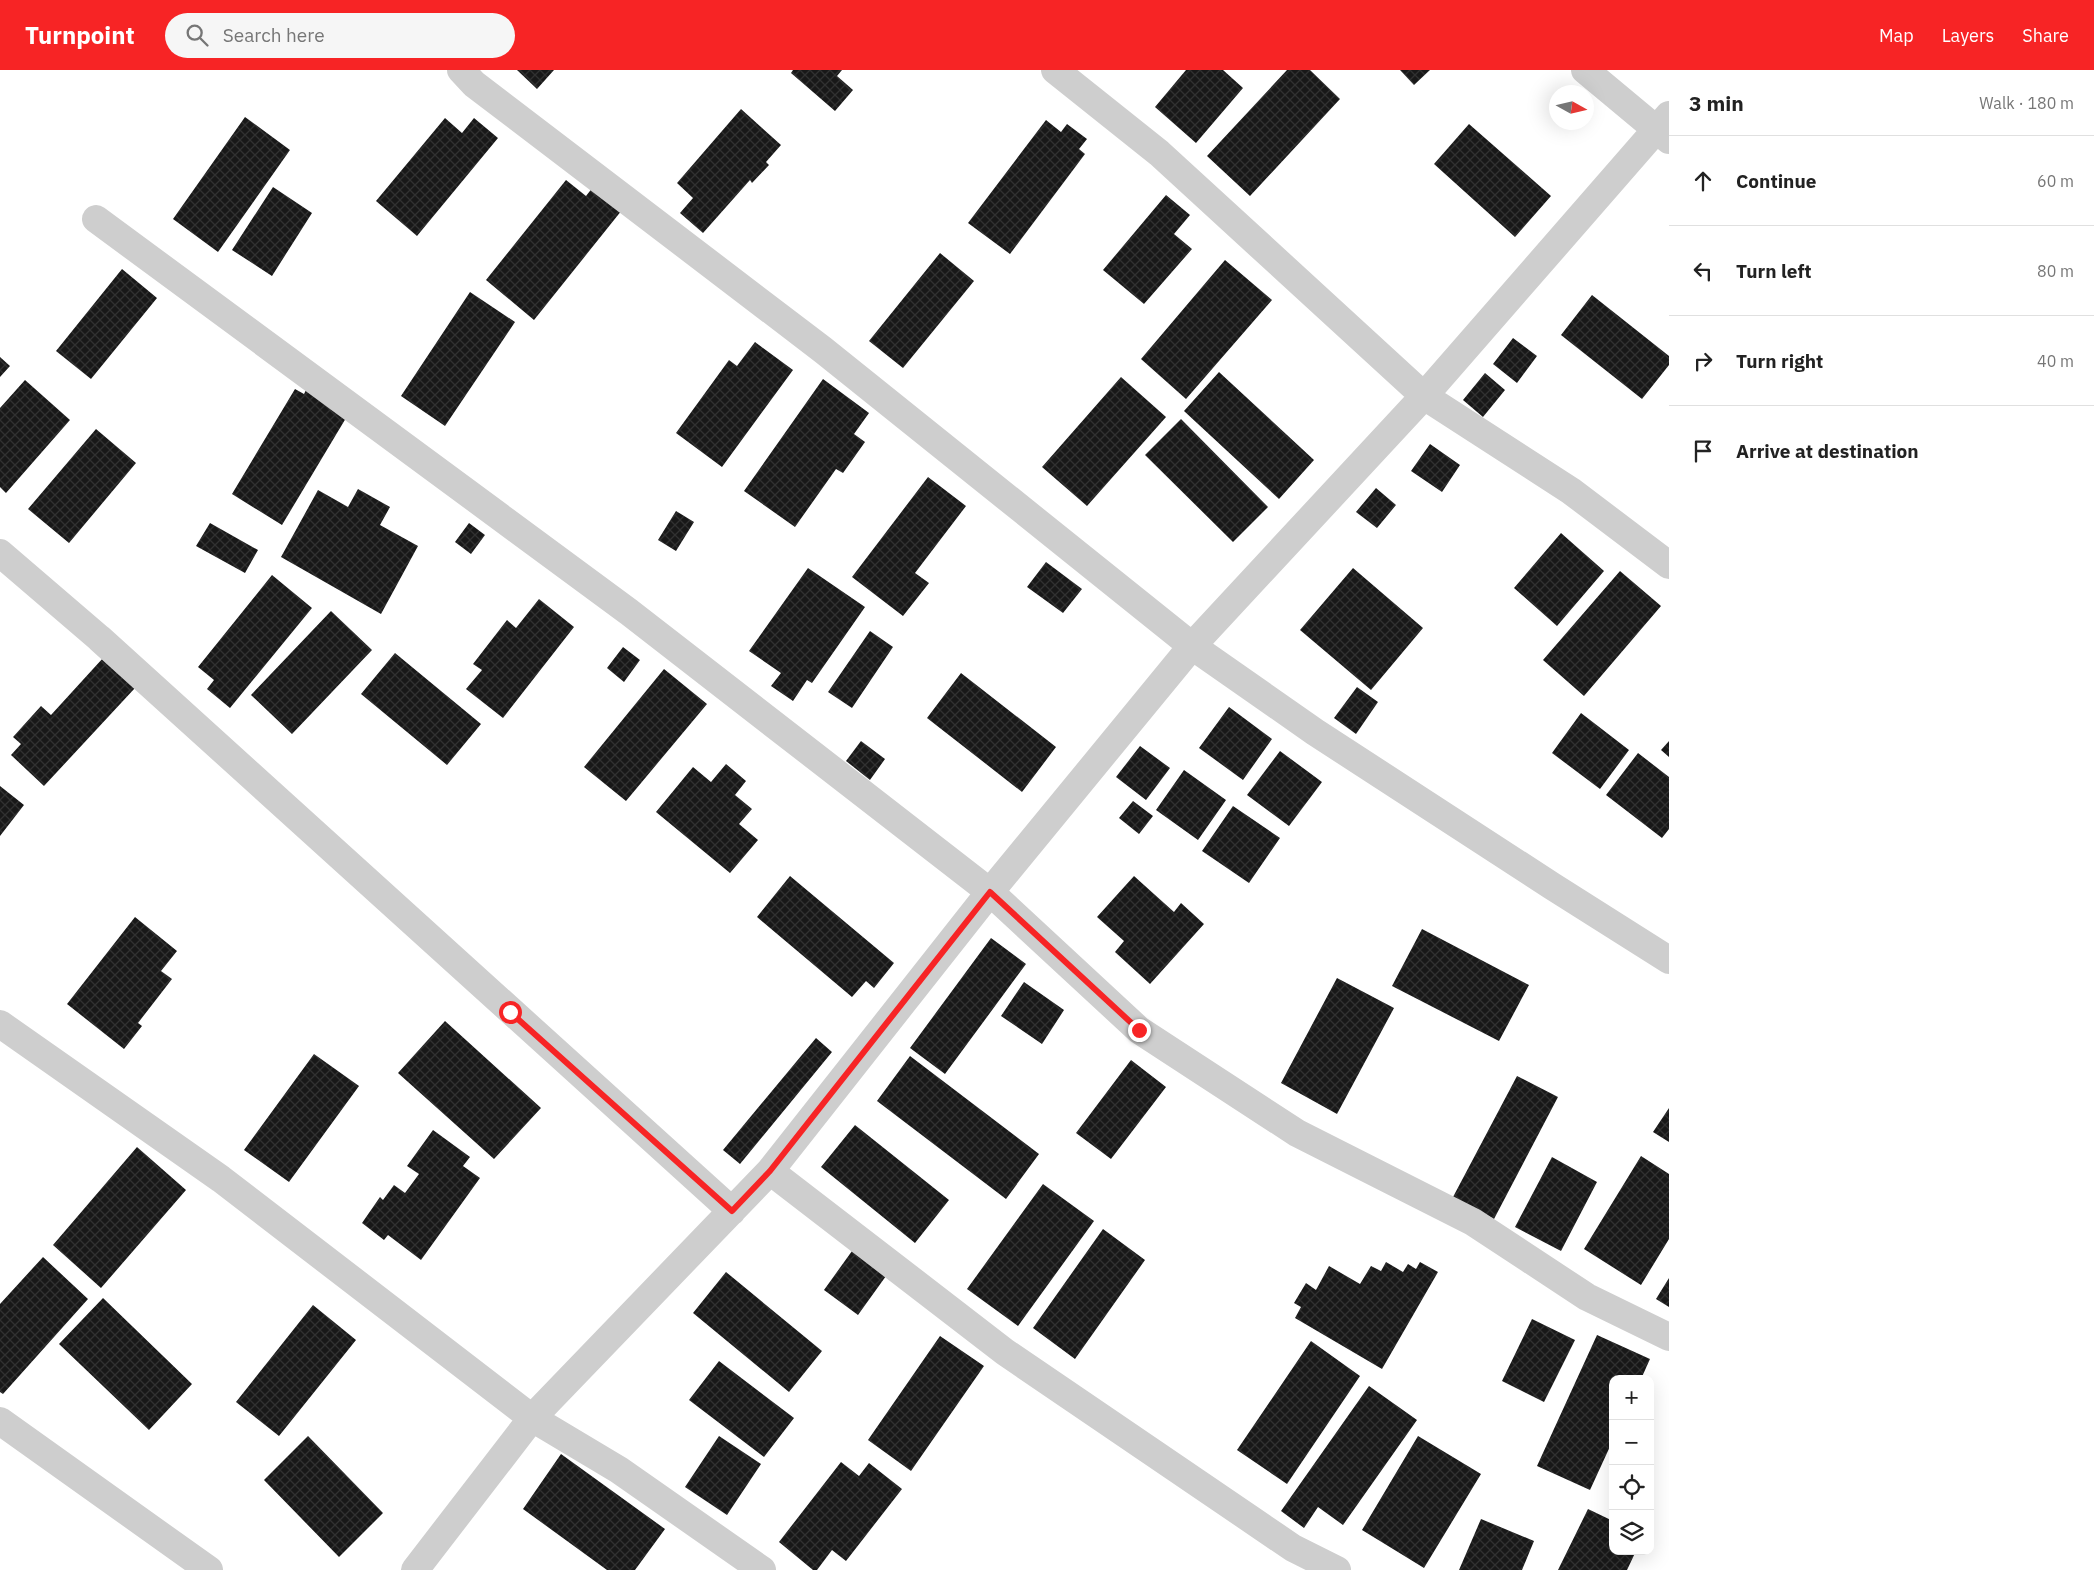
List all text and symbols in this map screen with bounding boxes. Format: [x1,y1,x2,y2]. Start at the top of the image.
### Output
search box [165,13,515,58]
text: Turnpoint [25,19,135,51]
icon: search [183,21,211,49]
text: Search here [223,23,325,47]
text: Map [1879,24,1914,47]
text: Layers [1942,24,1994,47]
text: Share [2022,24,2069,47]
north arrow [1549,85,1594,130]
text: 3 min [1689,89,1744,117]
text: Walk · 180 m [1979,93,2074,113]
icon: ahead [1689,167,1717,195]
text: Continue [1736,169,1816,193]
text: 60 m [2037,171,2074,191]
icon: left [1689,257,1717,285]
text: Turn left [1736,259,1812,283]
text: 80 m [2037,261,2074,281]
icon: right [1689,347,1717,375]
text: Turn right [1736,349,1823,373]
text: 40 m [2037,351,2074,371]
icon: arrive [1689,437,1717,465]
text: Arrive at destination [1736,439,1919,463]
route start [499,1001,522,1024]
route end [1128,1019,1151,1042]
map controls [1609,1375,1654,1555]
button: + [1609,1375,1654,1420]
button: − [1609,1420,1654,1465]
button: locate [1609,1465,1654,1510]
button: layers [1609,1510,1654,1555]

